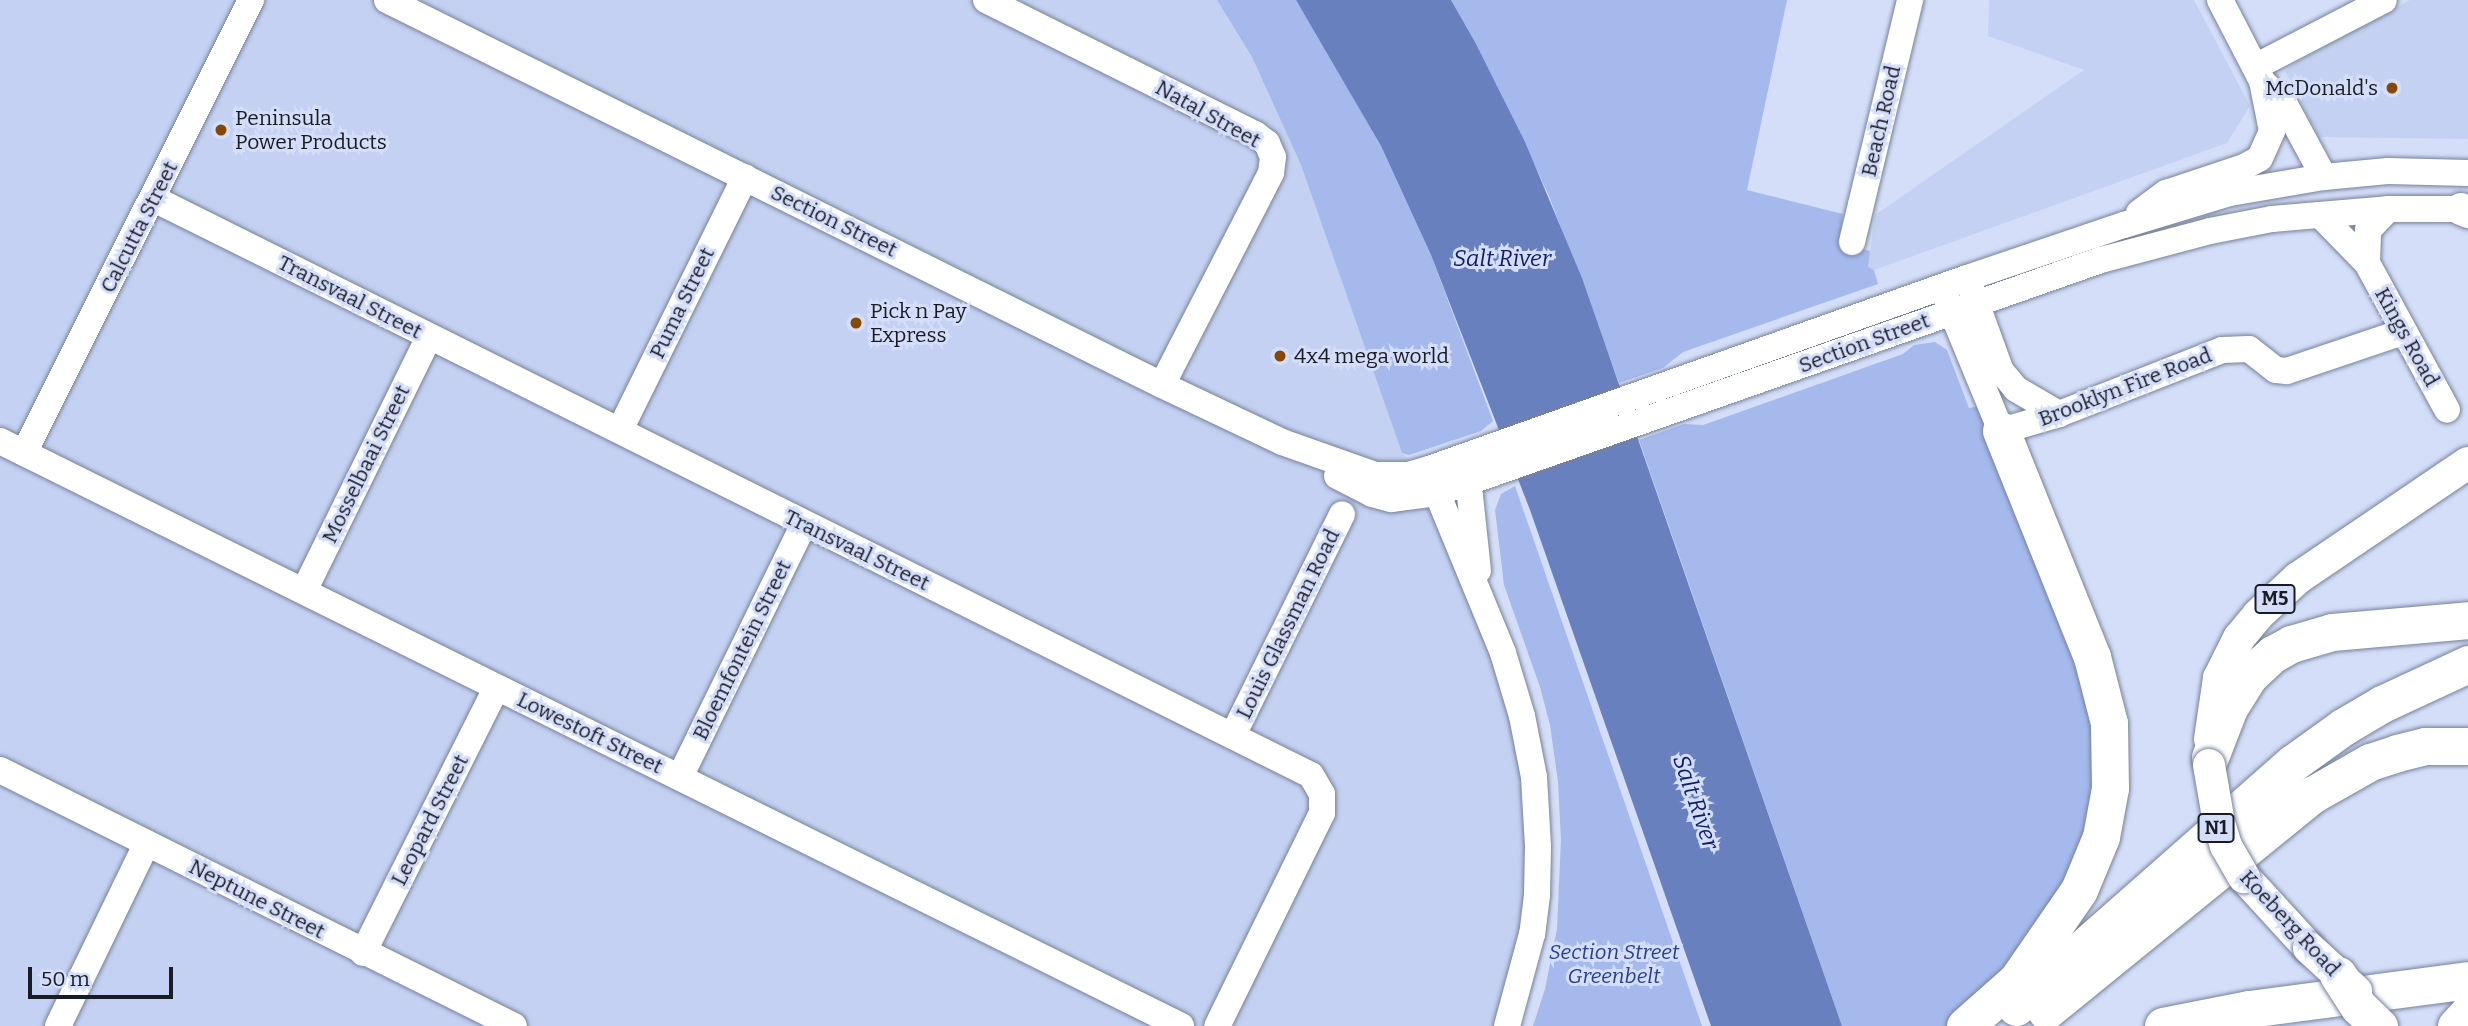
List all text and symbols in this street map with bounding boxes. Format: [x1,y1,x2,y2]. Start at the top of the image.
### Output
street label: Beach Road [1856,63,1906,179]
street label: Natal Street [1151,75,1265,153]
place label: McDonald's [2265,75,2378,101]
marker: McDonald's [2384,80,2400,96]
place label: Peninsula Power Products [235,105,387,155]
marker: Peninsula Power Products [213,122,229,138]
street label: Calcutta Street [95,157,183,297]
street label: Section Street [767,180,901,262]
street label: Puma Street [644,243,720,363]
water label: Salt River [1453,244,1551,272]
street label: Transvaal Street [274,250,426,344]
street label: Kings Road [2370,283,2444,391]
place label: Pick n Pay Express [870,298,967,348]
street label: Section Street [1795,308,1933,378]
marker: Pick n Pay Express [848,315,864,331]
street label: Brooklyn Fire Road [2035,342,2215,432]
place label: 4x4 mega world [1294,343,1449,369]
marker: 4x4 mega world [1272,348,1288,364]
street label: Mosselbaai Street [317,381,415,547]
street label: Transvaal Street [780,504,934,596]
street label: Louis Glassman Road [1231,525,1345,723]
street label: Bloemfontein Street [687,556,797,744]
road number: M5 [2254,584,2296,614]
street label: Lowestoft Street [513,687,667,779]
street label: Leopard Street [386,750,474,890]
water label: Salt River [1667,751,1725,853]
road number: N1 [2197,813,2235,844]
street label: Neptune Street [185,854,329,944]
street label: Koeberg Road [2235,865,2345,981]
park label: Section Street Greenbelt [1549,939,1679,989]
scale bar [32,953,177,997]
text: 50 m [41,966,90,992]

